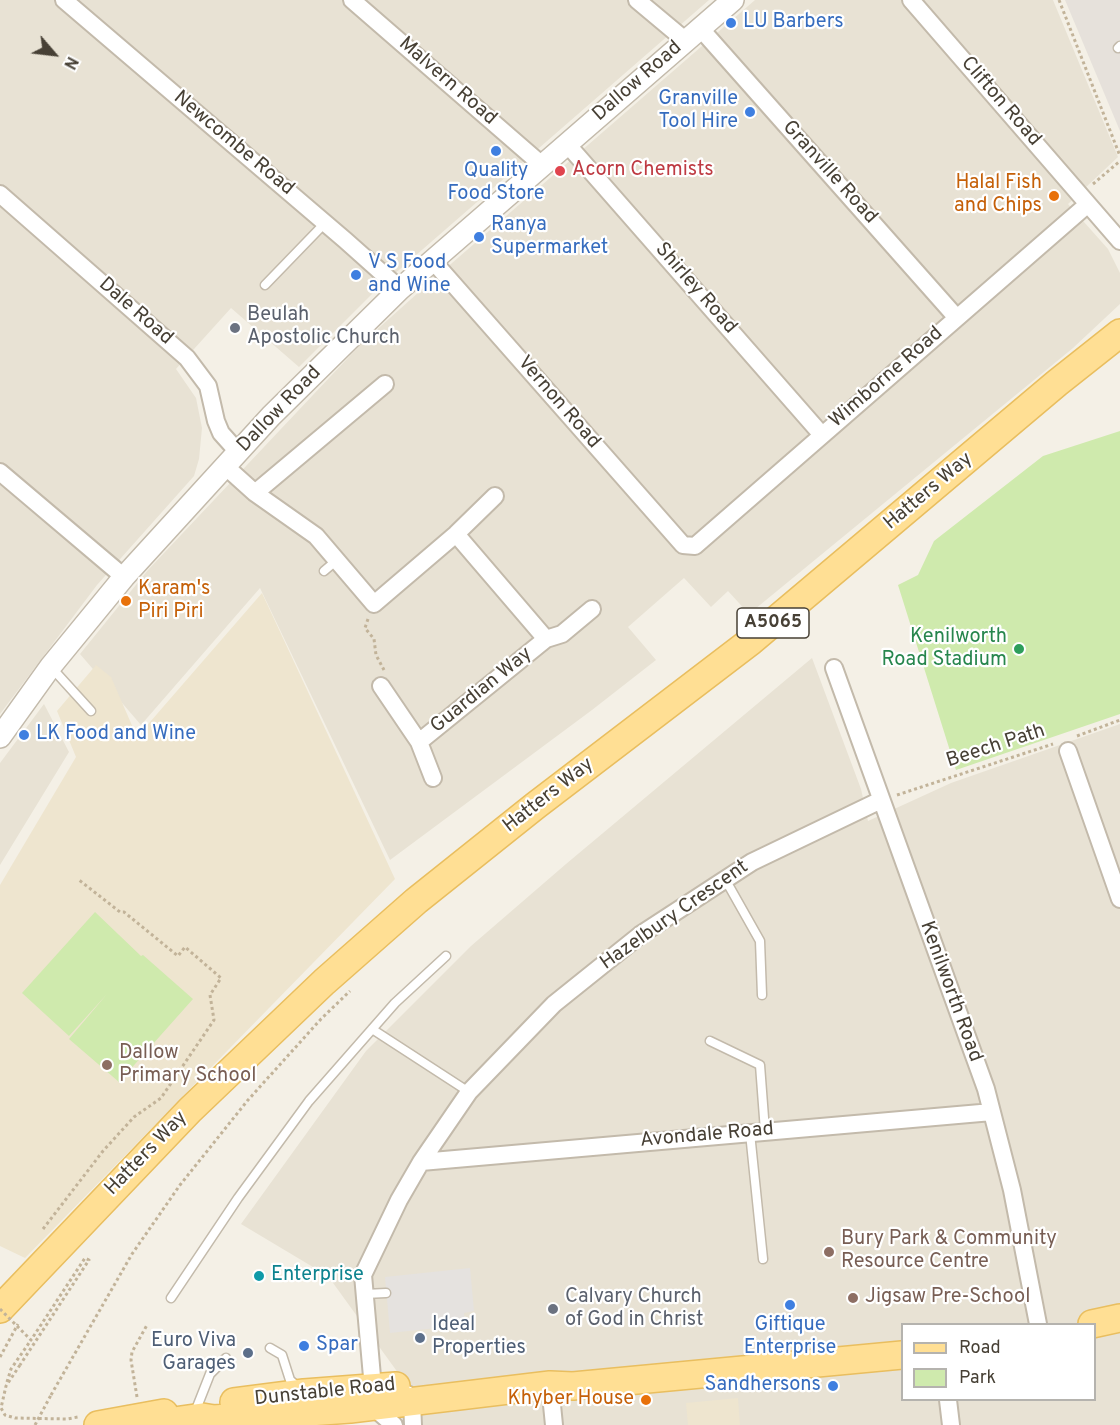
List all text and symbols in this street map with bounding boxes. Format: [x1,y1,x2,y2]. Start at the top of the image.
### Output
place label: LU Barbers [743,11,844,35]
marker: LU Barbers [724,16,738,30]
north arrow [24,24,84,84]
street label: Malvern Road [393,33,501,131]
street label: Dallow Road [588,37,688,127]
street label: Clifton Road [955,52,1045,152]
text: N [58,53,81,72]
street label: Newcombe Road [168,86,298,202]
place label: Granville Tool Hire [658,88,738,135]
marker: Granville Tool Hire [743,105,757,119]
street label: Granville Road [776,116,882,230]
marker: Quality Food Store [489,144,503,158]
place label: Acorn Chemists [572,159,714,183]
place label: Quality Food Store [448,160,544,207]
marker: Acorn Chemists [553,164,567,178]
place label: Halal Fish and Chips [954,172,1042,219]
marker: Halal Fish and Chips [1047,189,1061,203]
place label: Ranya Supermarket [491,214,608,261]
marker: Ranya Supermarket [472,230,486,244]
street label: Shirley Road [649,238,741,340]
place label: V S Food and Wine [368,252,450,299]
marker: V S Food and Wine [349,268,363,282]
street label: Dale Road [93,273,177,351]
place label: Beulah Apostolic Church [247,304,400,351]
marker: Beulah Apostolic Church [228,321,242,335]
street label: Wimborne Road [825,322,949,434]
street label: Vernon Road [511,352,605,454]
street label: Dallow Road [233,362,327,458]
street label: Hatters Way [880,448,978,536]
place label: Karam's Piri Piri [138,578,210,625]
marker: Karam's Piri Piri [119,594,133,608]
road number: A5065 [737,608,809,638]
place label: Kenilworth Road Stadium [881,626,1007,673]
marker: Kenilworth Road Stadium [1012,642,1026,656]
street label: Guardian Way [426,643,538,739]
street label: Beech Path [944,720,1048,774]
place label: LK Food and Wine [36,723,196,747]
marker: LK Food and Wine [17,728,31,742]
street label: Hatters Way [499,753,599,839]
street label: Hazelbury Crescent [596,856,754,976]
street label: Kenilworth Road [913,918,987,1066]
place label: Dallow Primary School [119,1042,256,1089]
marker: Dallow Primary School [100,1058,114,1072]
street label: Hatters Way [101,1107,193,1201]
street label: Avondale Road [639,1118,775,1154]
place label: Bury Park & Community Resource Centre [841,1228,1057,1275]
marker: Bury Park & Community Resource Centre [822,1245,836,1259]
place label: Enterprise [271,1264,364,1288]
marker: Enterprise [252,1269,266,1283]
place label: Calvary Church of God in Christ [565,1286,704,1333]
place label: Jigsaw Pre-School [865,1286,1030,1310]
marker: Jigsaw Pre-School [846,1291,860,1305]
marker: Giftique Enterprise [783,1298,797,1312]
marker: Calvary Church of God in Christ [546,1302,560,1316]
place label: Ideal Properties [432,1314,526,1361]
place label: Giftique Enterprise [744,1314,836,1361]
legend [901,1323,1096,1401]
place label: Euro Viva Garages [151,1330,236,1377]
marker: Ideal Properties [413,1331,427,1345]
place label: Spar [316,1334,358,1358]
text: Road [959,1337,1001,1360]
marker: Spar [297,1339,311,1353]
marker: Euro Viva Garages [241,1346,255,1360]
text: Park [959,1367,996,1390]
street label: Dunstable Road [253,1374,397,1412]
place label: Sandhersons [704,1374,821,1398]
marker: Sandhersons [826,1379,840,1393]
place label: Khyber House [508,1388,634,1412]
marker: Khyber House [639,1393,653,1407]

